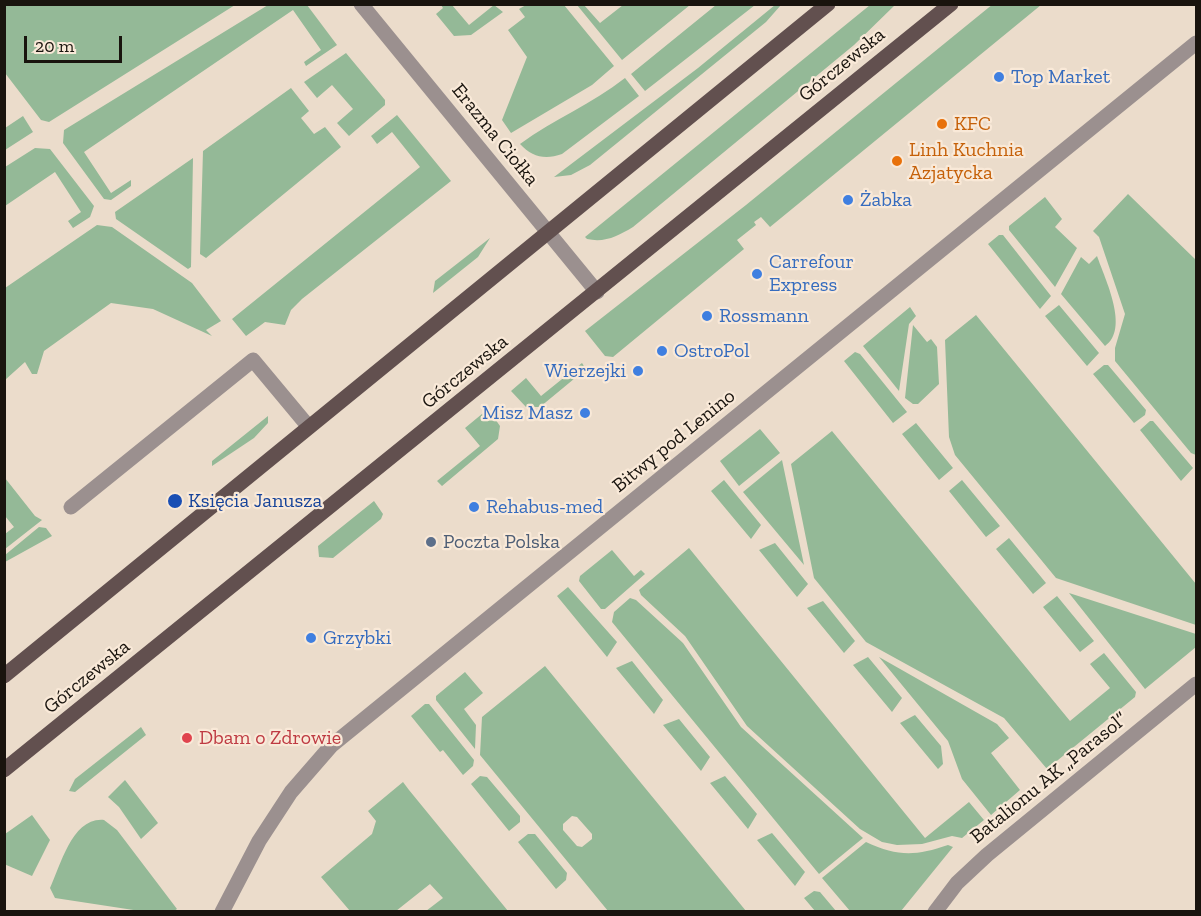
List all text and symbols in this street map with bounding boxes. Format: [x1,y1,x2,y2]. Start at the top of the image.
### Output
street label: Górczewska [794,23,890,107]
scale bar [27,24,124,62]
text: 20 m [35,35,74,57]
place label: Top Market [1011,65,1110,89]
marker: Top Market [992,70,1006,84]
street label: Erazma Ciołka [446,79,544,191]
place label: KFC [954,112,991,136]
marker: KFC [935,117,949,131]
place label: Linh Kuchnia Azjatycka [909,138,1024,185]
marker: Linh Kuchnia Azjatycka [890,154,904,168]
place label: Żabka [860,188,912,212]
marker: Żabka [841,193,855,207]
place label: Carrefour Express [769,250,854,297]
marker: Carrefour Express [750,267,764,281]
place label: Rossmann [719,304,809,328]
marker: Rossmann [700,309,714,323]
street label: Górczewska [417,330,513,414]
place label: OstroPol [674,339,750,363]
marker: OstroPol [655,344,669,358]
place label: Wierzejki [545,359,626,383]
marker: Wierzejki [631,364,645,378]
street label: Bitwy pod Lenino [608,384,740,498]
place label: Misz Masz [482,401,573,425]
marker: Misz Masz [578,406,592,420]
place label: Księcia Janusza [188,489,322,513]
marker: Księcia Janusza [166,492,184,510]
place label: Rehabus-med [486,495,603,519]
marker: Rehabus-med [467,500,481,514]
place label: Poczta Polska [443,530,560,554]
marker: Poczta Polska [424,535,438,549]
place label: Grzybki [323,626,391,650]
marker: Grzybki [304,631,318,645]
street label: Górczewska [39,635,135,719]
street label: Batalionu AK „Parasol” [966,707,1132,849]
place label: Dbam o Zdrowie [199,726,341,750]
marker: Dbam o Zdrowie [180,731,194,745]

